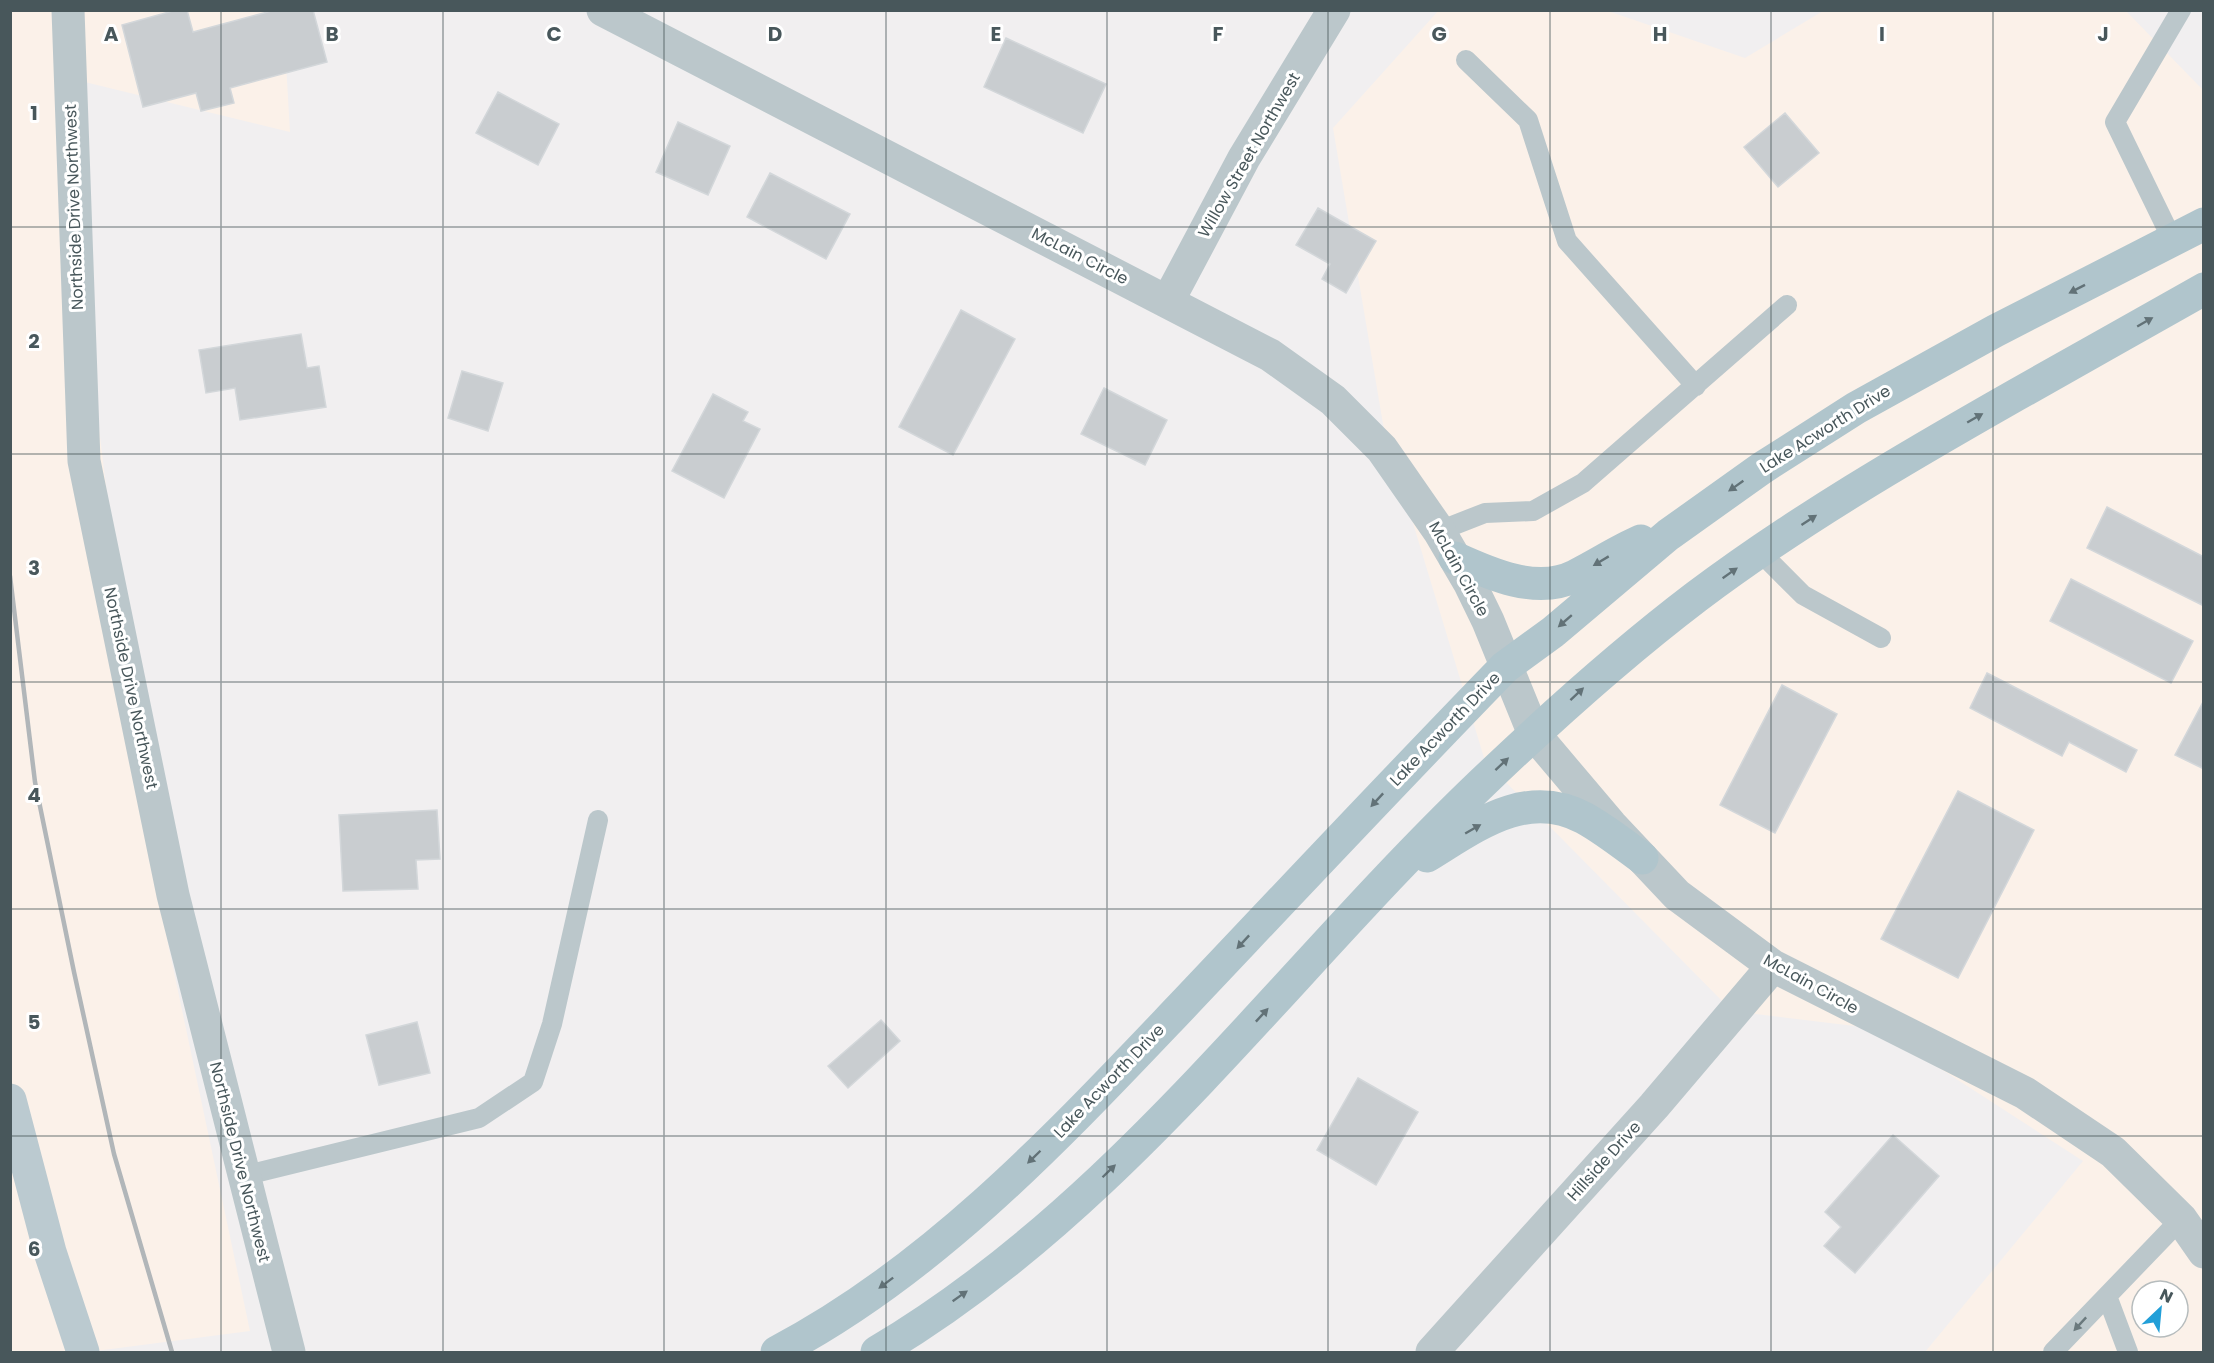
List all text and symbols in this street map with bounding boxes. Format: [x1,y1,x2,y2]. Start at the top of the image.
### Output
text: A [104,20,119,48]
text: B [325,20,339,48]
text: C [546,20,562,48]
text: D [768,20,782,48]
text: E [991,20,1001,48]
text: F [1213,20,1224,48]
text: G [1431,20,1447,48]
text: H [1653,20,1667,48]
text: I [1879,20,1885,48]
text: J [2097,20,2109,48]
street label: Willow Street Northwest [1192,68,1306,242]
text: 1 [30,99,38,127]
street label: Northside Drive Northwest [59,104,89,310]
street label: McLain Circle [1028,222,1132,290]
one-way arrow [2068,284,2085,294]
one-way arrow [2137,317,2154,327]
text: 2 [28,327,40,355]
street label: Lake Acworth Drive [1755,379,1895,479]
one-way arrow [1967,413,1983,424]
one-way arrow [1729,480,1745,492]
one-way arrow [1801,515,1817,526]
street label: McLain Circle [1423,517,1495,621]
text: 3 [28,554,40,582]
one-way arrow [1593,555,1609,566]
one-way arrow [1722,568,1738,579]
street label: Northside Drive Northwest [98,585,164,791]
one-way arrow [1558,614,1573,627]
street label: Lake Acworth Drive [1384,667,1506,791]
one-way arrow [1569,688,1584,701]
one-way arrow [1494,758,1509,771]
text: 4 [27,781,41,809]
one-way arrow [1370,792,1384,807]
one-way arrow [1465,824,1482,834]
one-way arrow [1236,934,1250,949]
street label: McLain Circle [1759,948,1863,1020]
one-way arrow [1255,1007,1269,1022]
text: 5 [28,1008,41,1036]
street label: Lake Acworth Drive [1048,1019,1170,1143]
street label: Northside Drive Northwest [204,1059,276,1265]
street label: Hillside Drive [1562,1116,1646,1206]
one-way arrow [1027,1149,1041,1163]
one-way arrow [1102,1165,1116,1179]
text: 6 [28,1235,40,1263]
one-way arrow [879,1277,894,1289]
north arrow [2130,1279,2190,1339]
text: N [2156,1283,2177,1309]
one-way arrow [952,1291,968,1302]
one-way arrow [2074,1316,2087,1331]

